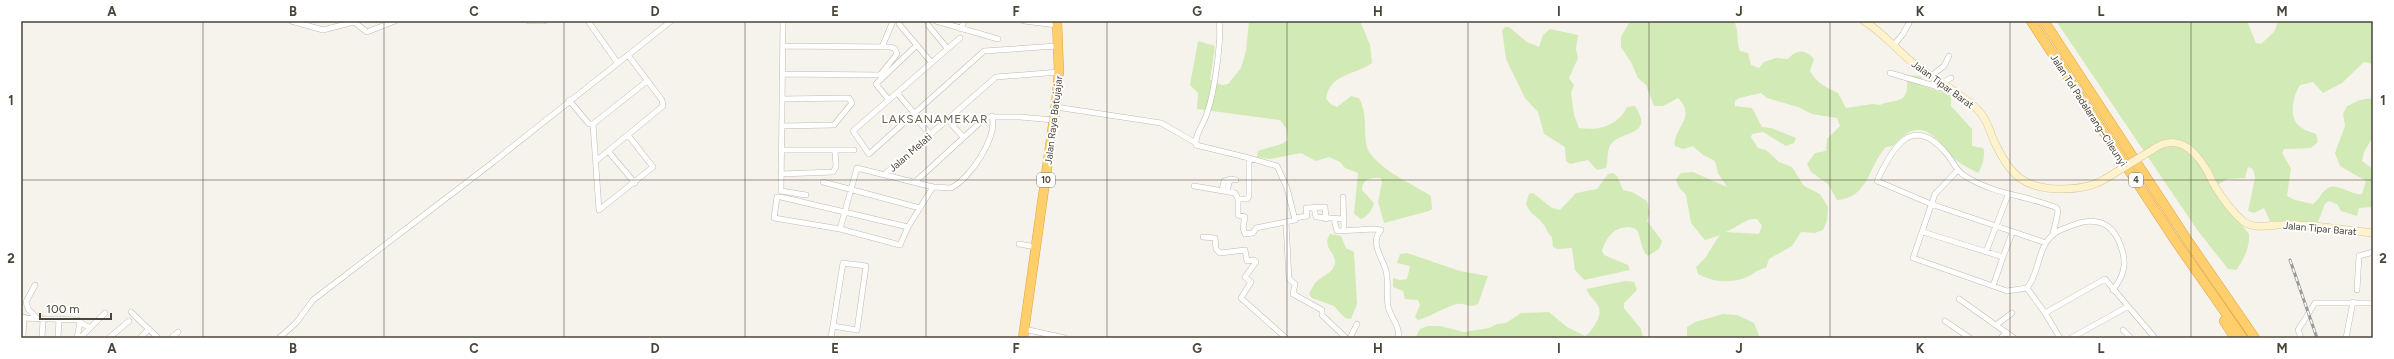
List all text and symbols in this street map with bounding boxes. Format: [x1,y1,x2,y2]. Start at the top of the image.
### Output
text: A [107,4,117,19]
text: B [289,4,297,19]
text: C [469,4,479,19]
text: D [650,4,660,19]
text: E [831,4,839,19]
text: F [1012,4,1020,19]
text: G [1192,4,1202,19]
text: H [1373,4,1383,19]
text: I [1557,4,1561,19]
text: J [1735,4,1743,19]
text: K [1916,4,1925,19]
text: L [2098,4,2105,19]
text: M [2276,4,2288,19]
street label: Jalan Tol Padalarang–Cileunyi [2047,52,2130,169]
street label: Jalan Tipar Barat [1909,57,1977,111]
street label: Jalan Raya Batujajar [1042,74,1065,165]
text: 1 [8,93,14,108]
text: 1 [2380,93,2386,108]
district label: LAKSANAMEKAR [882,112,988,126]
street label: Jalan Melati [886,130,935,175]
road number: 10 [1037,173,1055,187]
road number: 4 [2129,173,2143,187]
street label: Jalan Tipar Barat [2283,219,2357,238]
text: 2 [7,251,15,266]
text: 2 [2379,251,2387,266]
scale bar [40,295,111,321]
text: 100 m [46,302,80,316]
text: A [107,341,117,356]
text: B [289,341,297,356]
text: C [469,341,479,356]
text: D [650,341,660,356]
text: E [831,341,839,356]
text: F [1012,341,1020,356]
text: G [1192,341,1202,356]
text: H [1373,341,1383,356]
text: I [1557,341,1561,356]
text: J [1735,341,1743,356]
text: K [1916,341,1925,356]
text: L [2098,341,2105,356]
text: M [2276,341,2288,356]

